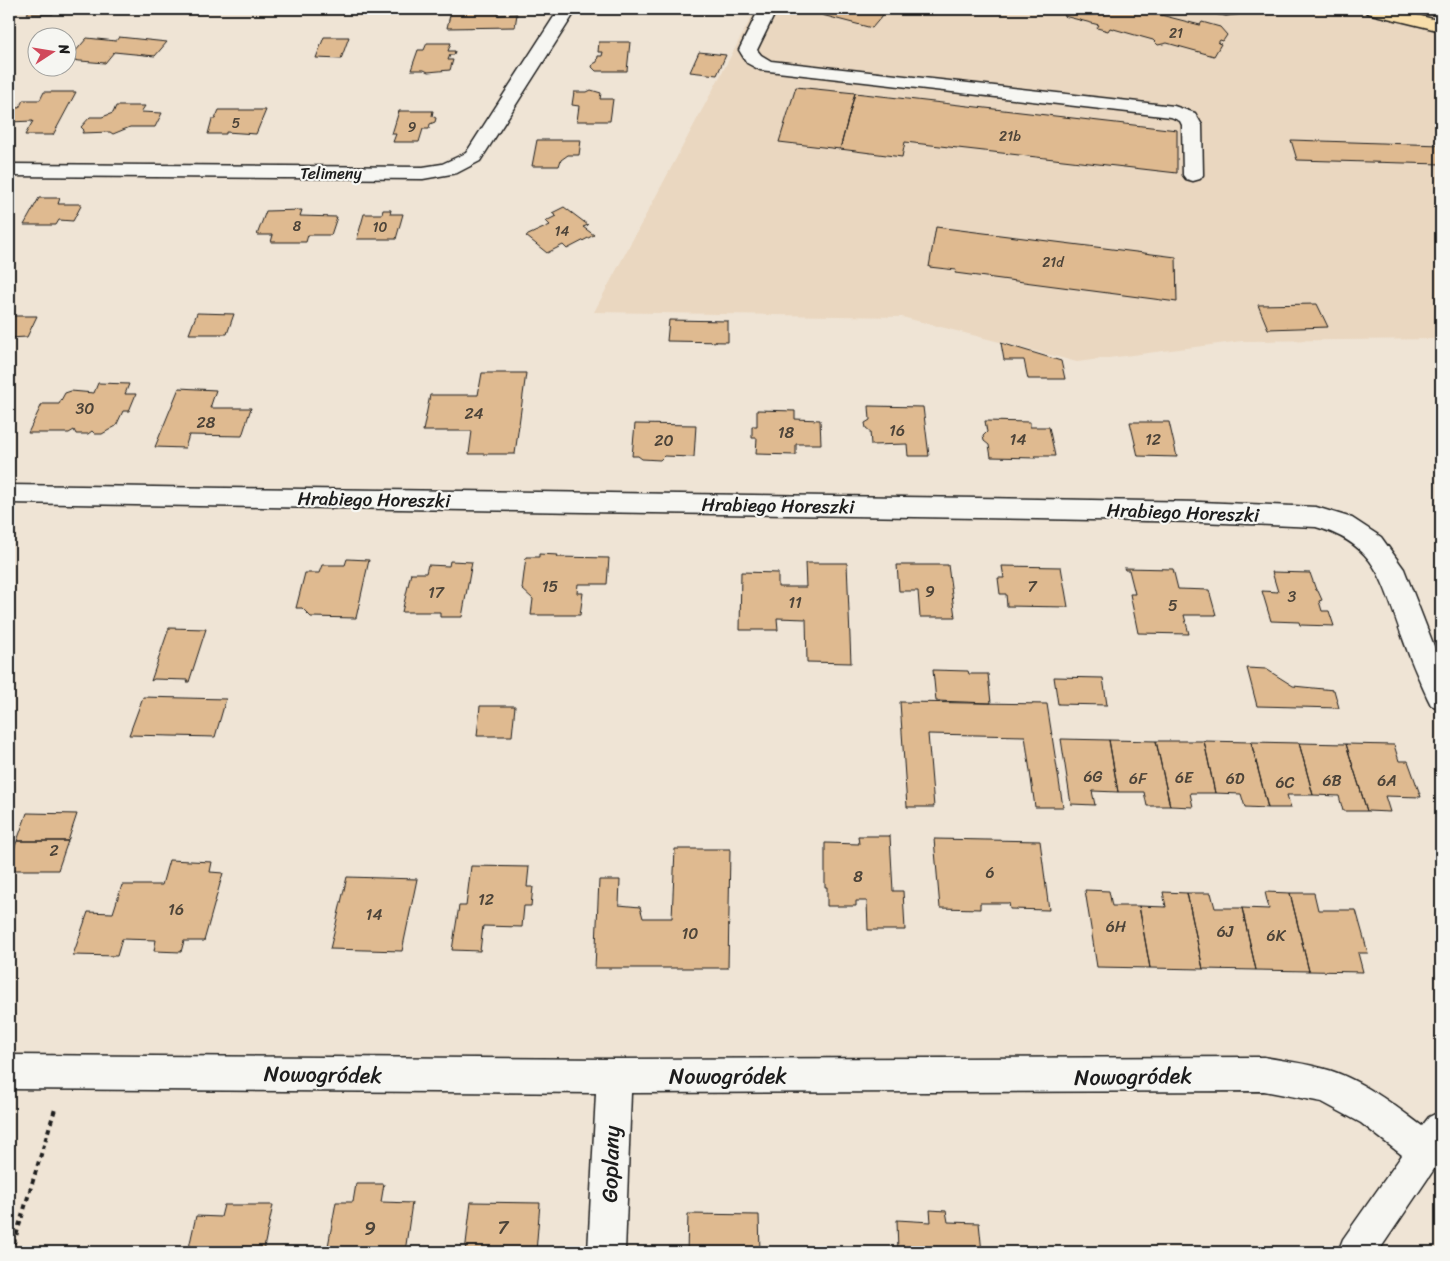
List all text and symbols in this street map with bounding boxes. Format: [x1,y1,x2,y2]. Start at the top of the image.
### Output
house number: 21 [1169,21,1183,46]
north arrow [28,28,78,78]
text: N [51,41,78,57]
house number: 5 [232,111,241,136]
house number: 9 [408,115,417,140]
house number: 21b [999,124,1021,149]
street label: Telimeny [300,159,363,188]
house number: 8 [293,214,302,239]
house number: 10 [373,215,388,240]
house number: 14 [555,219,570,244]
house number: 21d [1042,250,1065,275]
house number: 30 [76,394,94,423]
house number: 24 [464,399,484,428]
house number: 28 [197,408,216,437]
house number: 16 [889,416,905,445]
house number: 18 [778,418,795,447]
house number: 14 [1010,425,1026,454]
house number: 12 [1145,425,1161,454]
house number: 20 [654,426,674,455]
street label: Hrabiego Horeszki [297,482,451,517]
street label: Hrabiego Horeszki [701,488,855,523]
street label: Hrabiego Horeszki [1106,493,1261,532]
house number: 15 [542,572,559,601]
house number: 7 [1027,572,1037,601]
house number: 9 [925,577,935,606]
house number: 17 [428,578,445,607]
house number: 3 [1288,582,1297,611]
house number: 11 [788,588,802,617]
house number: 5 [1168,591,1178,620]
house number: 6G [1083,762,1103,791]
house number: 6E [1175,763,1194,792]
house number: 6F [1129,764,1148,793]
house number: 6D [1226,764,1245,793]
house number: 6B [1322,766,1342,795]
house number: 6A [1377,766,1397,795]
house number: 6C [1275,768,1295,797]
house number: 2 [49,836,59,865]
house number: 6 [985,858,995,887]
house number: 8 [853,862,863,891]
house number: 12 [478,885,494,914]
house number: 16 [168,895,184,924]
house number: 14 [366,900,382,929]
house number: 6H [1106,912,1127,941]
house number: 6J [1217,917,1234,946]
house number: 10 [682,919,698,948]
house number: 6K [1267,921,1287,950]
street label: Nowogródek [264,1054,383,1095]
street label: Nowogródek [1074,1056,1193,1097]
street label: Nowogródek [669,1057,787,1096]
street label: Goplany [590,1124,631,1203]
house number: 7 [498,1211,510,1244]
house number: 9 [364,1212,376,1245]

